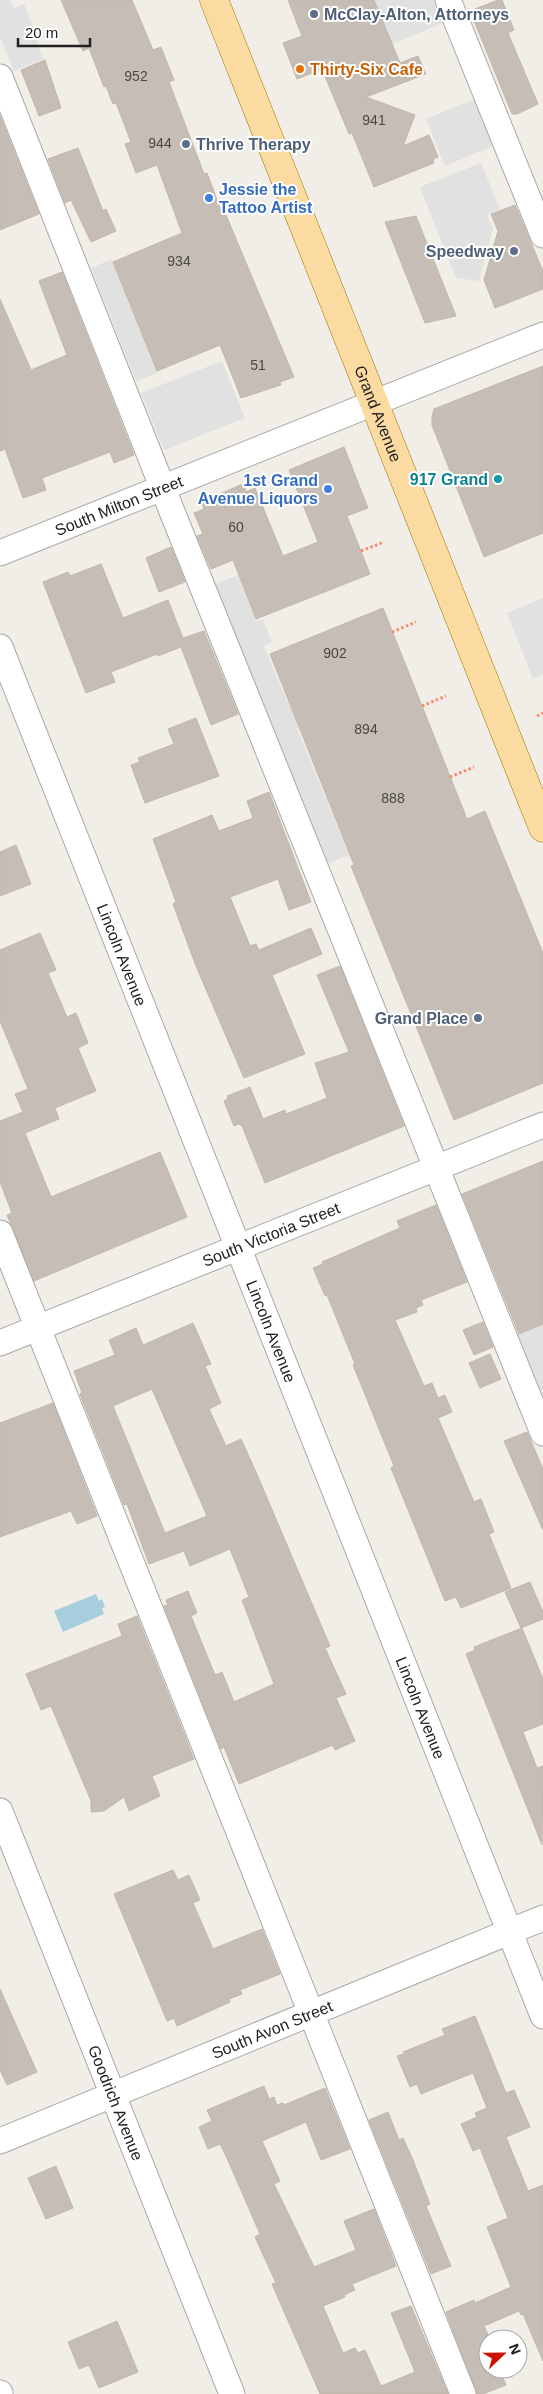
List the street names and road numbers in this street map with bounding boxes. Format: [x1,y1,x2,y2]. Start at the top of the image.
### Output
street label: Grand Avenue [352,363,405,464]
street label: South Milton Street [52,472,186,539]
street label: Lincoln Avenue [94,901,150,1008]
street label: South Victoria Street [200,1199,343,1269]
street label: Lincoln Avenue [243,1278,299,1385]
street label: Lincoln Avenue [393,1654,449,1761]
street label: South Avon Street [209,1997,335,2062]
street label: Goodrich Avenue [86,2043,147,2163]

